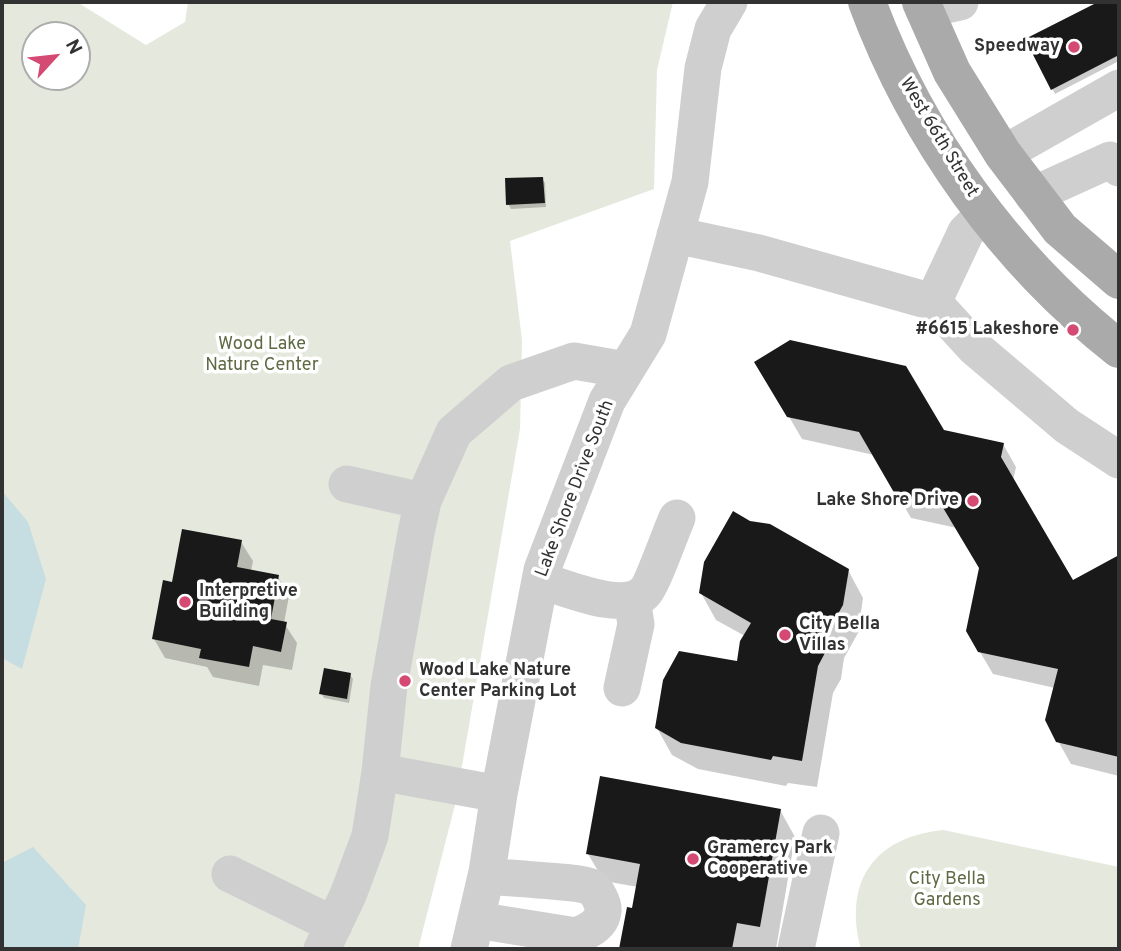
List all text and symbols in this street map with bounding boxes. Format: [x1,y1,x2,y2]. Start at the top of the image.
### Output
north arrow [21,21,91,91]
text: N [59,36,87,59]
place label: Speedway [974,36,1060,58]
marker: Speedway [1066,39,1082,55]
street label: West 66th Street [894,74,982,202]
place label: #6615 Lakeshore [915,319,1059,341]
marker: #6615 Lakeshore [1065,322,1081,338]
park label: Wood Lake Nature Center [205,334,319,376]
street label: Lake Shore Drive South [532,397,620,581]
place label: Lake Shore Drive [816,490,959,512]
marker: Lake Shore Drive [965,493,981,509]
place label: Interpretive Building [199,581,298,624]
marker: Interpretive Building [177,594,193,610]
place label: City Bella Villas [799,614,880,656]
marker: City Bella Villas [777,627,793,643]
place label: Wood Lake Nature Center Parking Lot [419,660,577,702]
marker: Wood Lake Nature Center Parking Lot [397,673,413,689]
place label: Gramercy Park Cooperative [707,838,833,880]
marker: Gramercy Park Cooperative [685,851,701,867]
park label: City Bella Gardens [908,869,986,912]

